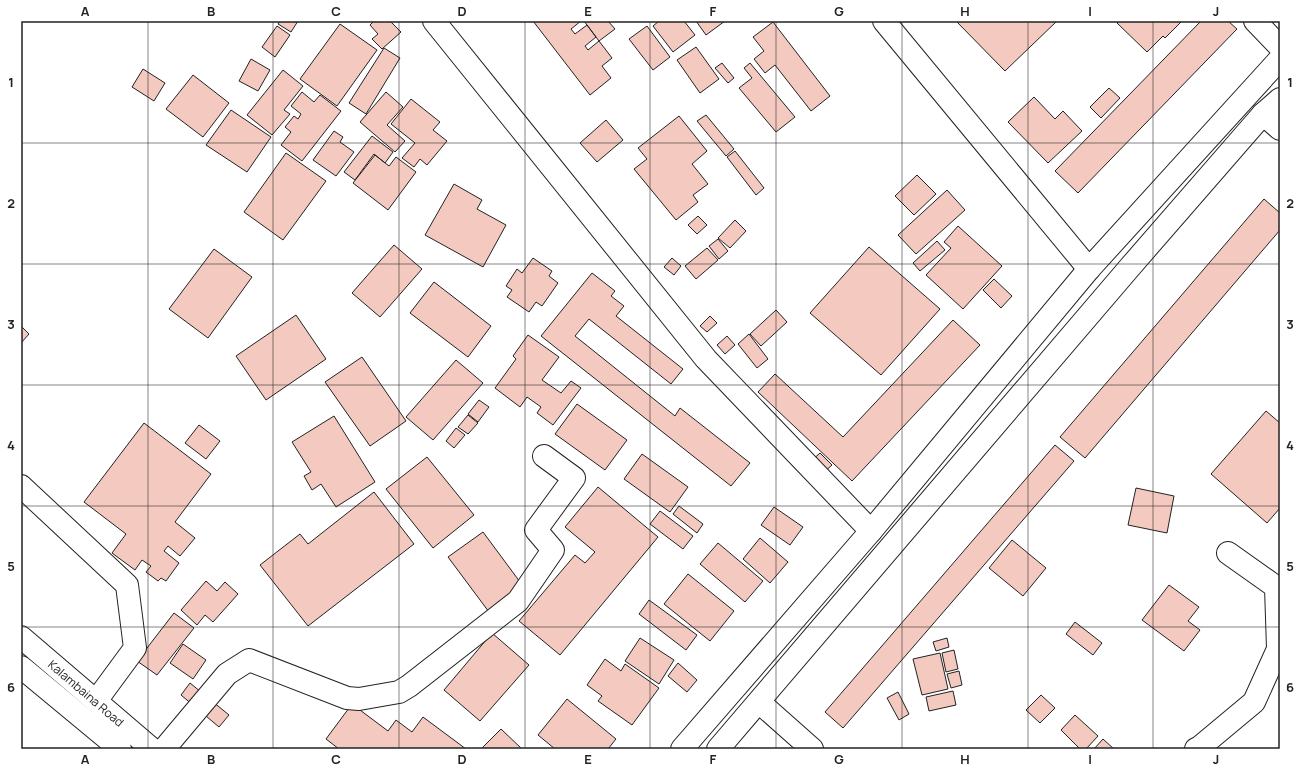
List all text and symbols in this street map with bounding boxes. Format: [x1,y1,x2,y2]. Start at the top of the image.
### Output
text: A [81,2,90,20]
text: B [207,2,215,20]
text: C [331,2,341,20]
text: D [457,2,467,20]
text: E [584,2,592,20]
text: F [710,2,717,20]
text: G [834,2,844,20]
text: H [960,2,970,20]
text: I [1088,2,1092,20]
text: J [1213,2,1219,20]
text: 1 [8,73,14,91]
text: 1 [1287,73,1293,91]
text: 2 [7,194,15,212]
text: 2 [1286,194,1294,212]
text: 3 [7,315,15,333]
text: 3 [1286,315,1294,333]
text: 4 [7,436,15,454]
text: 4 [1286,436,1294,454]
text: 5 [7,557,15,575]
text: 5 [1286,557,1294,575]
street label: Kalambaina Road [45,656,128,730]
text: 6 [7,678,15,696]
text: 6 [1286,678,1294,696]
text: A [81,750,90,768]
text: B [207,750,215,768]
text: C [331,750,341,768]
text: D [457,750,467,768]
text: E [584,750,592,768]
text: F [710,750,717,768]
text: G [834,750,844,768]
text: H [960,750,970,768]
text: I [1088,750,1092,768]
text: J [1213,750,1219,768]

